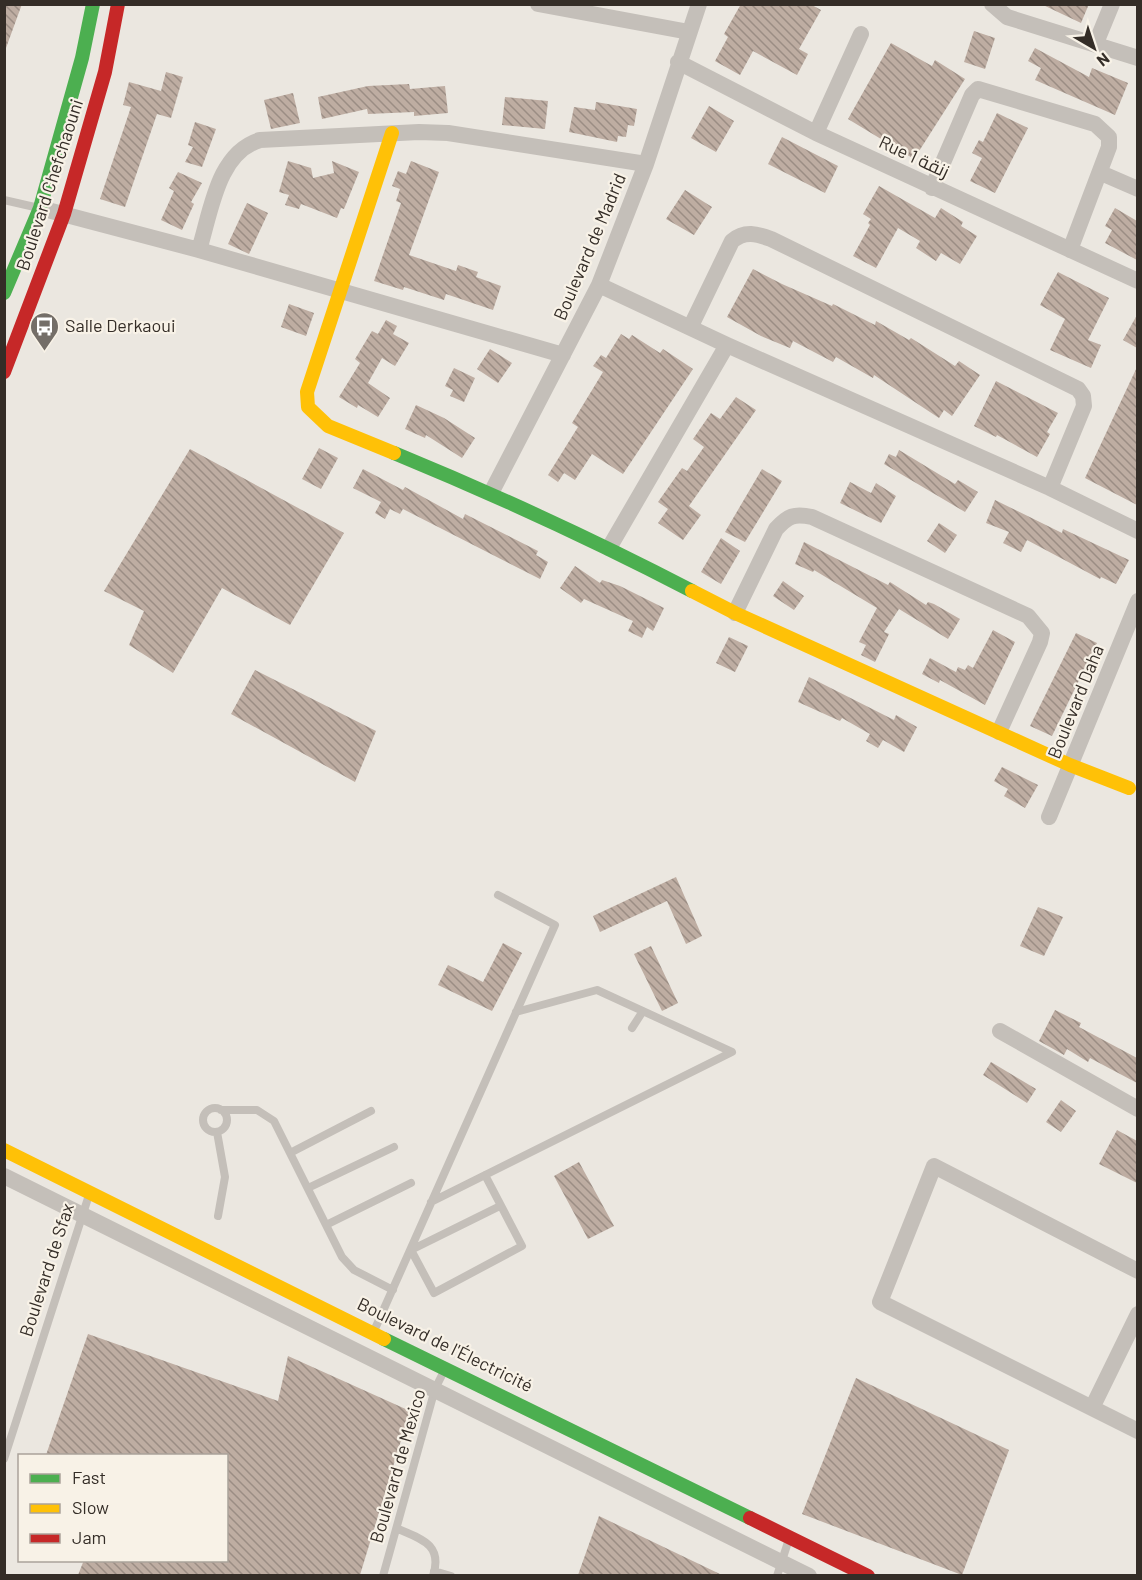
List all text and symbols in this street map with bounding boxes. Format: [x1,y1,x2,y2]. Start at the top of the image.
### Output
north arrow [1064,18,1124,78]
text: N [1094,49,1114,71]
street label: Boulevard Chefchaouni [11,96,87,273]
street label: Rue 1 زنقة [875,130,953,183]
street label: Boulevard de Madrid [548,170,630,323]
bus stop icon: Salle Derkaoui [28,310,60,352]
place label: Salle Derkaoui [65,314,176,336]
street label: Boulevard Daha [1042,641,1108,762]
street label: Boulevard de Sfax [14,1200,78,1339]
street label: Boulevard de l'Électricité [354,1292,537,1396]
street label: Boulevard de Mexico [365,1386,430,1545]
legend [18,1454,228,1562]
text: Fast [72,1466,106,1488]
text: Slow [72,1496,109,1518]
text: Jam [72,1526,106,1548]

